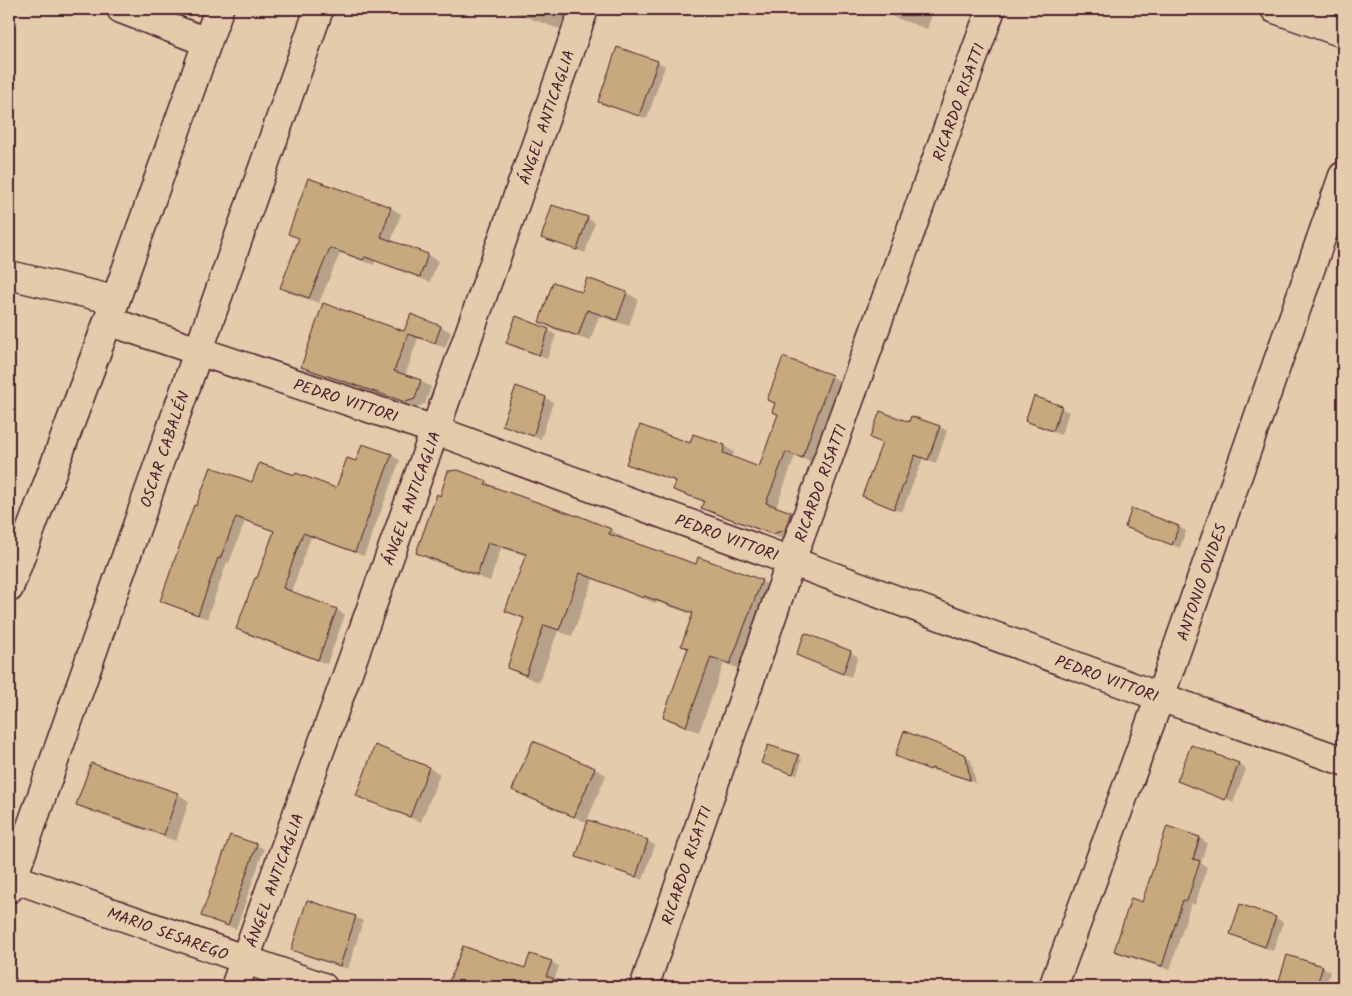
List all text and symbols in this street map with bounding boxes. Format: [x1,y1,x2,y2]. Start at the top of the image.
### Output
street label: RICARDO RISATTI [926,40,992,165]
street label: ÁNGEL ANTICAGLIA [513,46,582,188]
street label: PEDRO VITTORI [290,373,401,430]
street label: OSCAR CABALÉN [134,388,197,511]
street label: RICARDO RISATTI [788,421,854,546]
street label: ÁNGEL ANTICAGLIA [376,428,448,569]
street label: PEDRO VITTORI [671,508,782,569]
street label: ANTONIO OVIDES [1171,520,1234,644]
street label: PEDRO VITTORI [1051,649,1162,710]
street label: RICARDO RISATTI [655,803,719,928]
street label: ÁNGEL ANTICAGLIA [239,810,311,951]
street label: MARIO SESAREGO [103,901,232,968]

